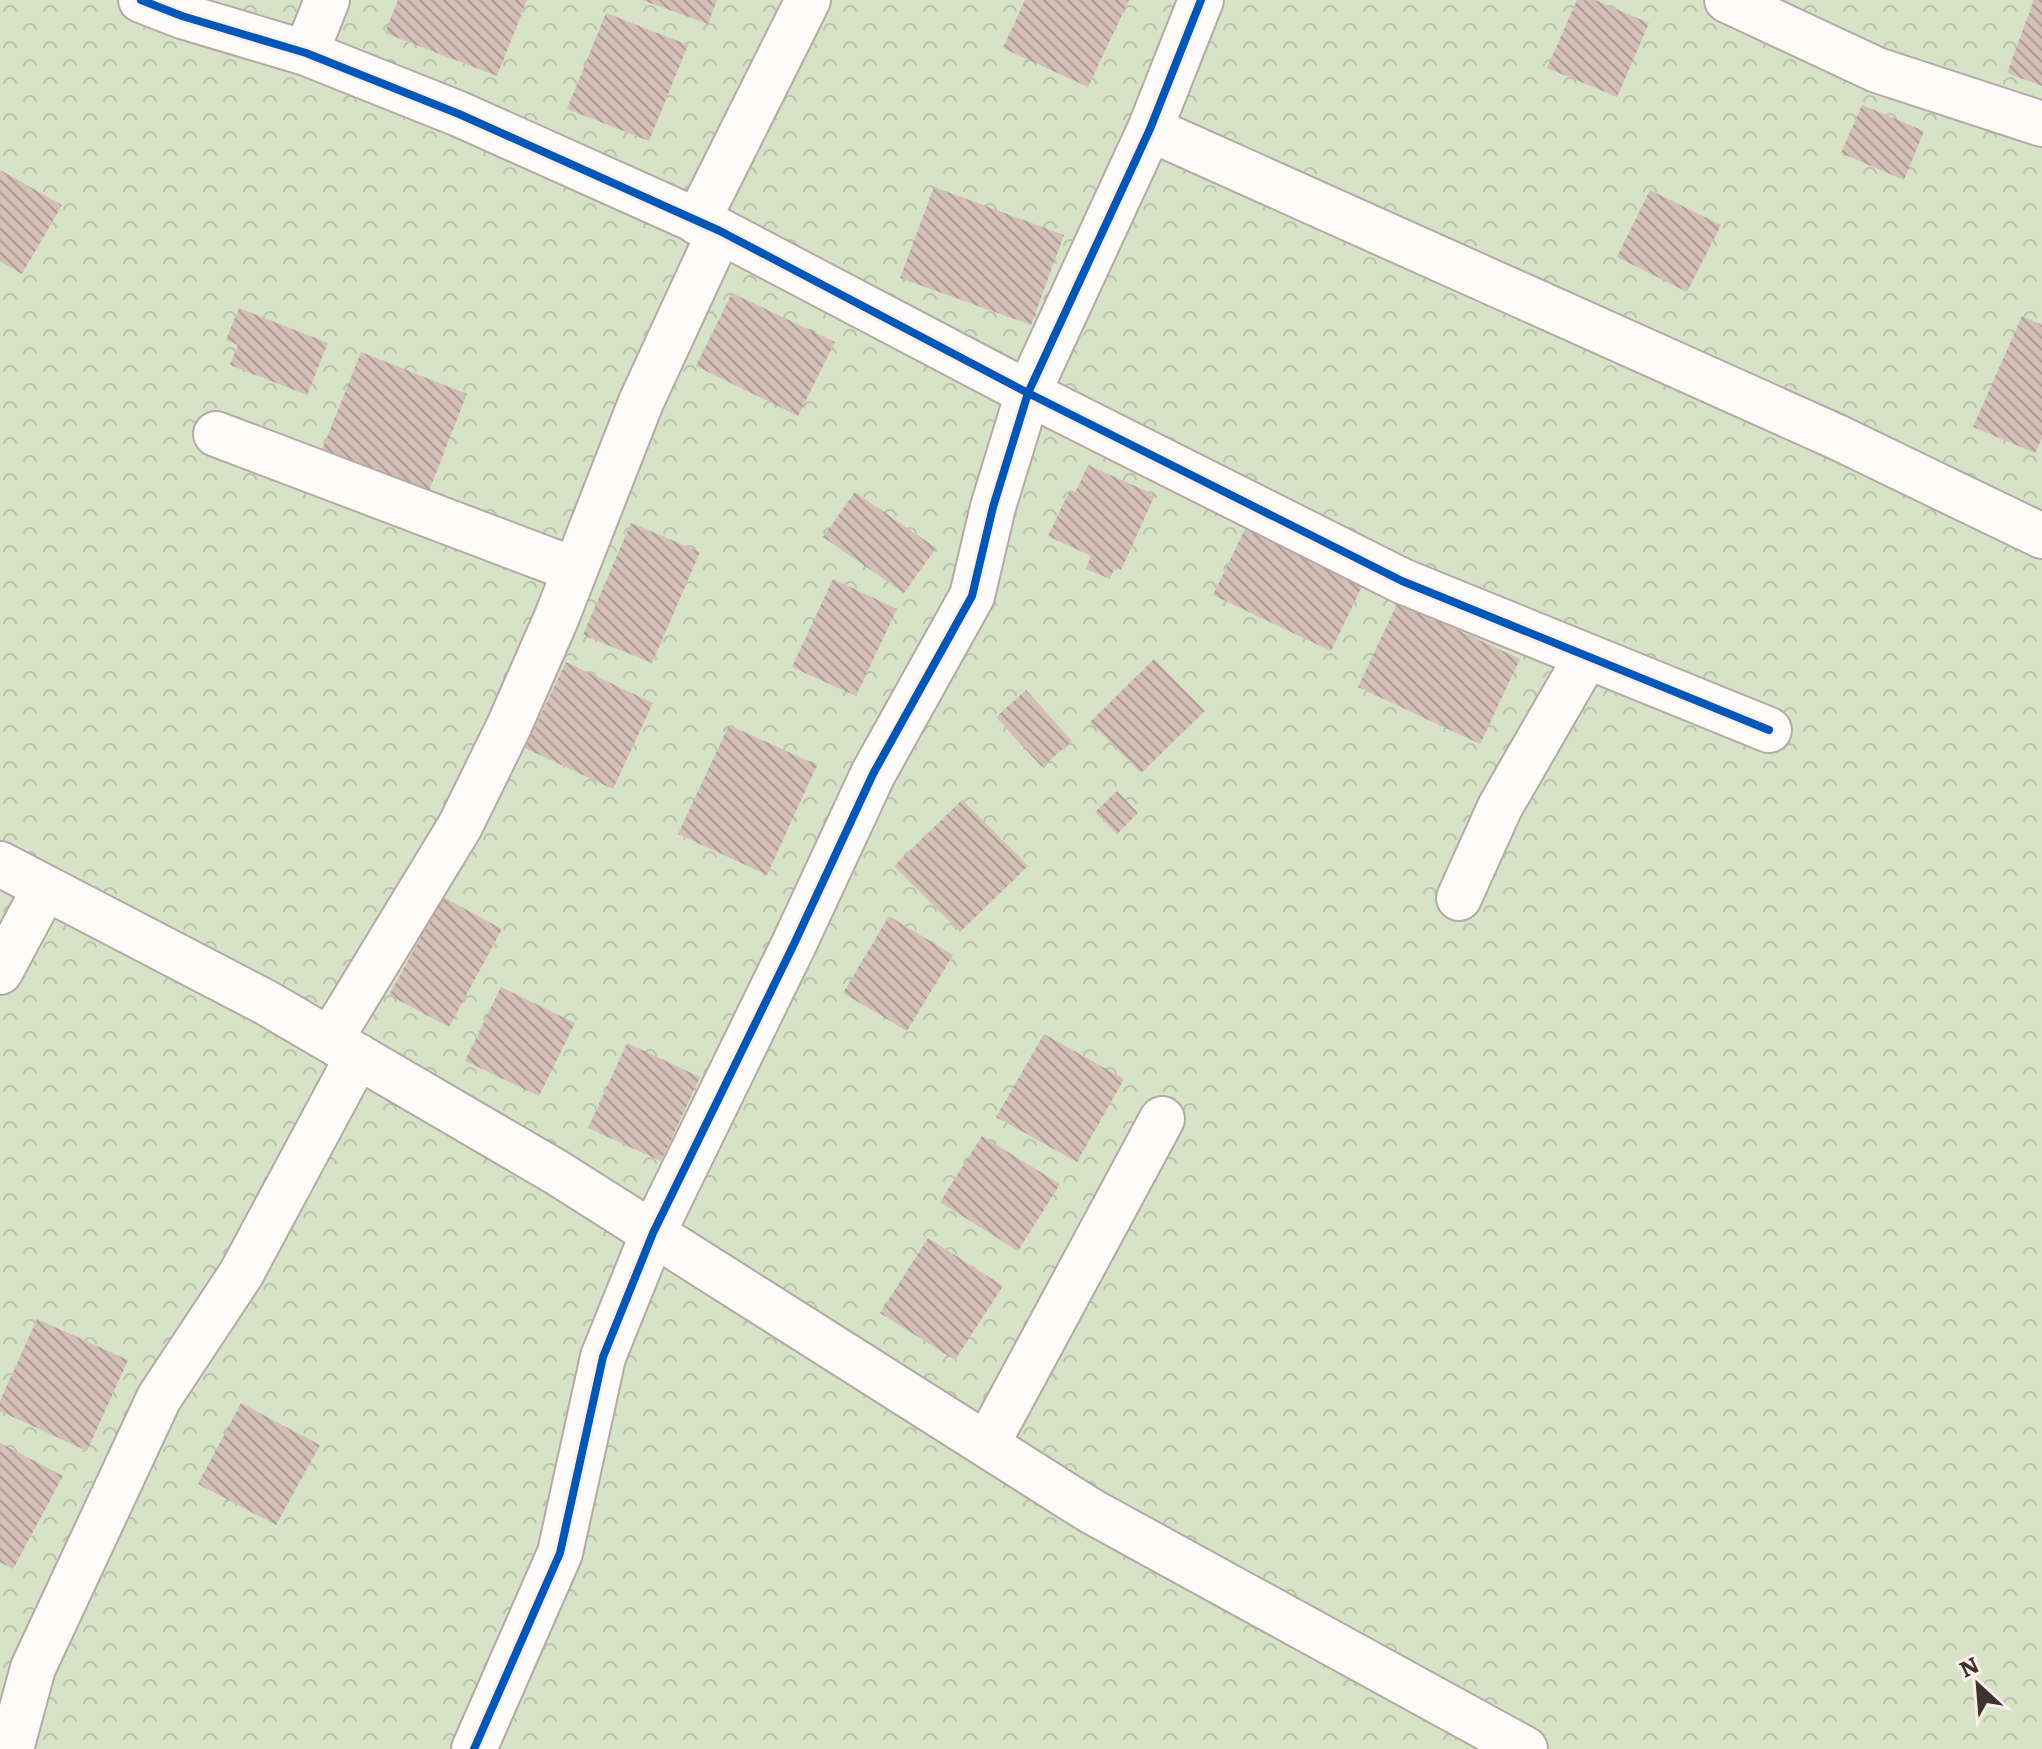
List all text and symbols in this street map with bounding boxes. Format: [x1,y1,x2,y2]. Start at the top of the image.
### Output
north arrow [1938,1645,2018,1725]
text: N [1953,1647,1984,1685]

